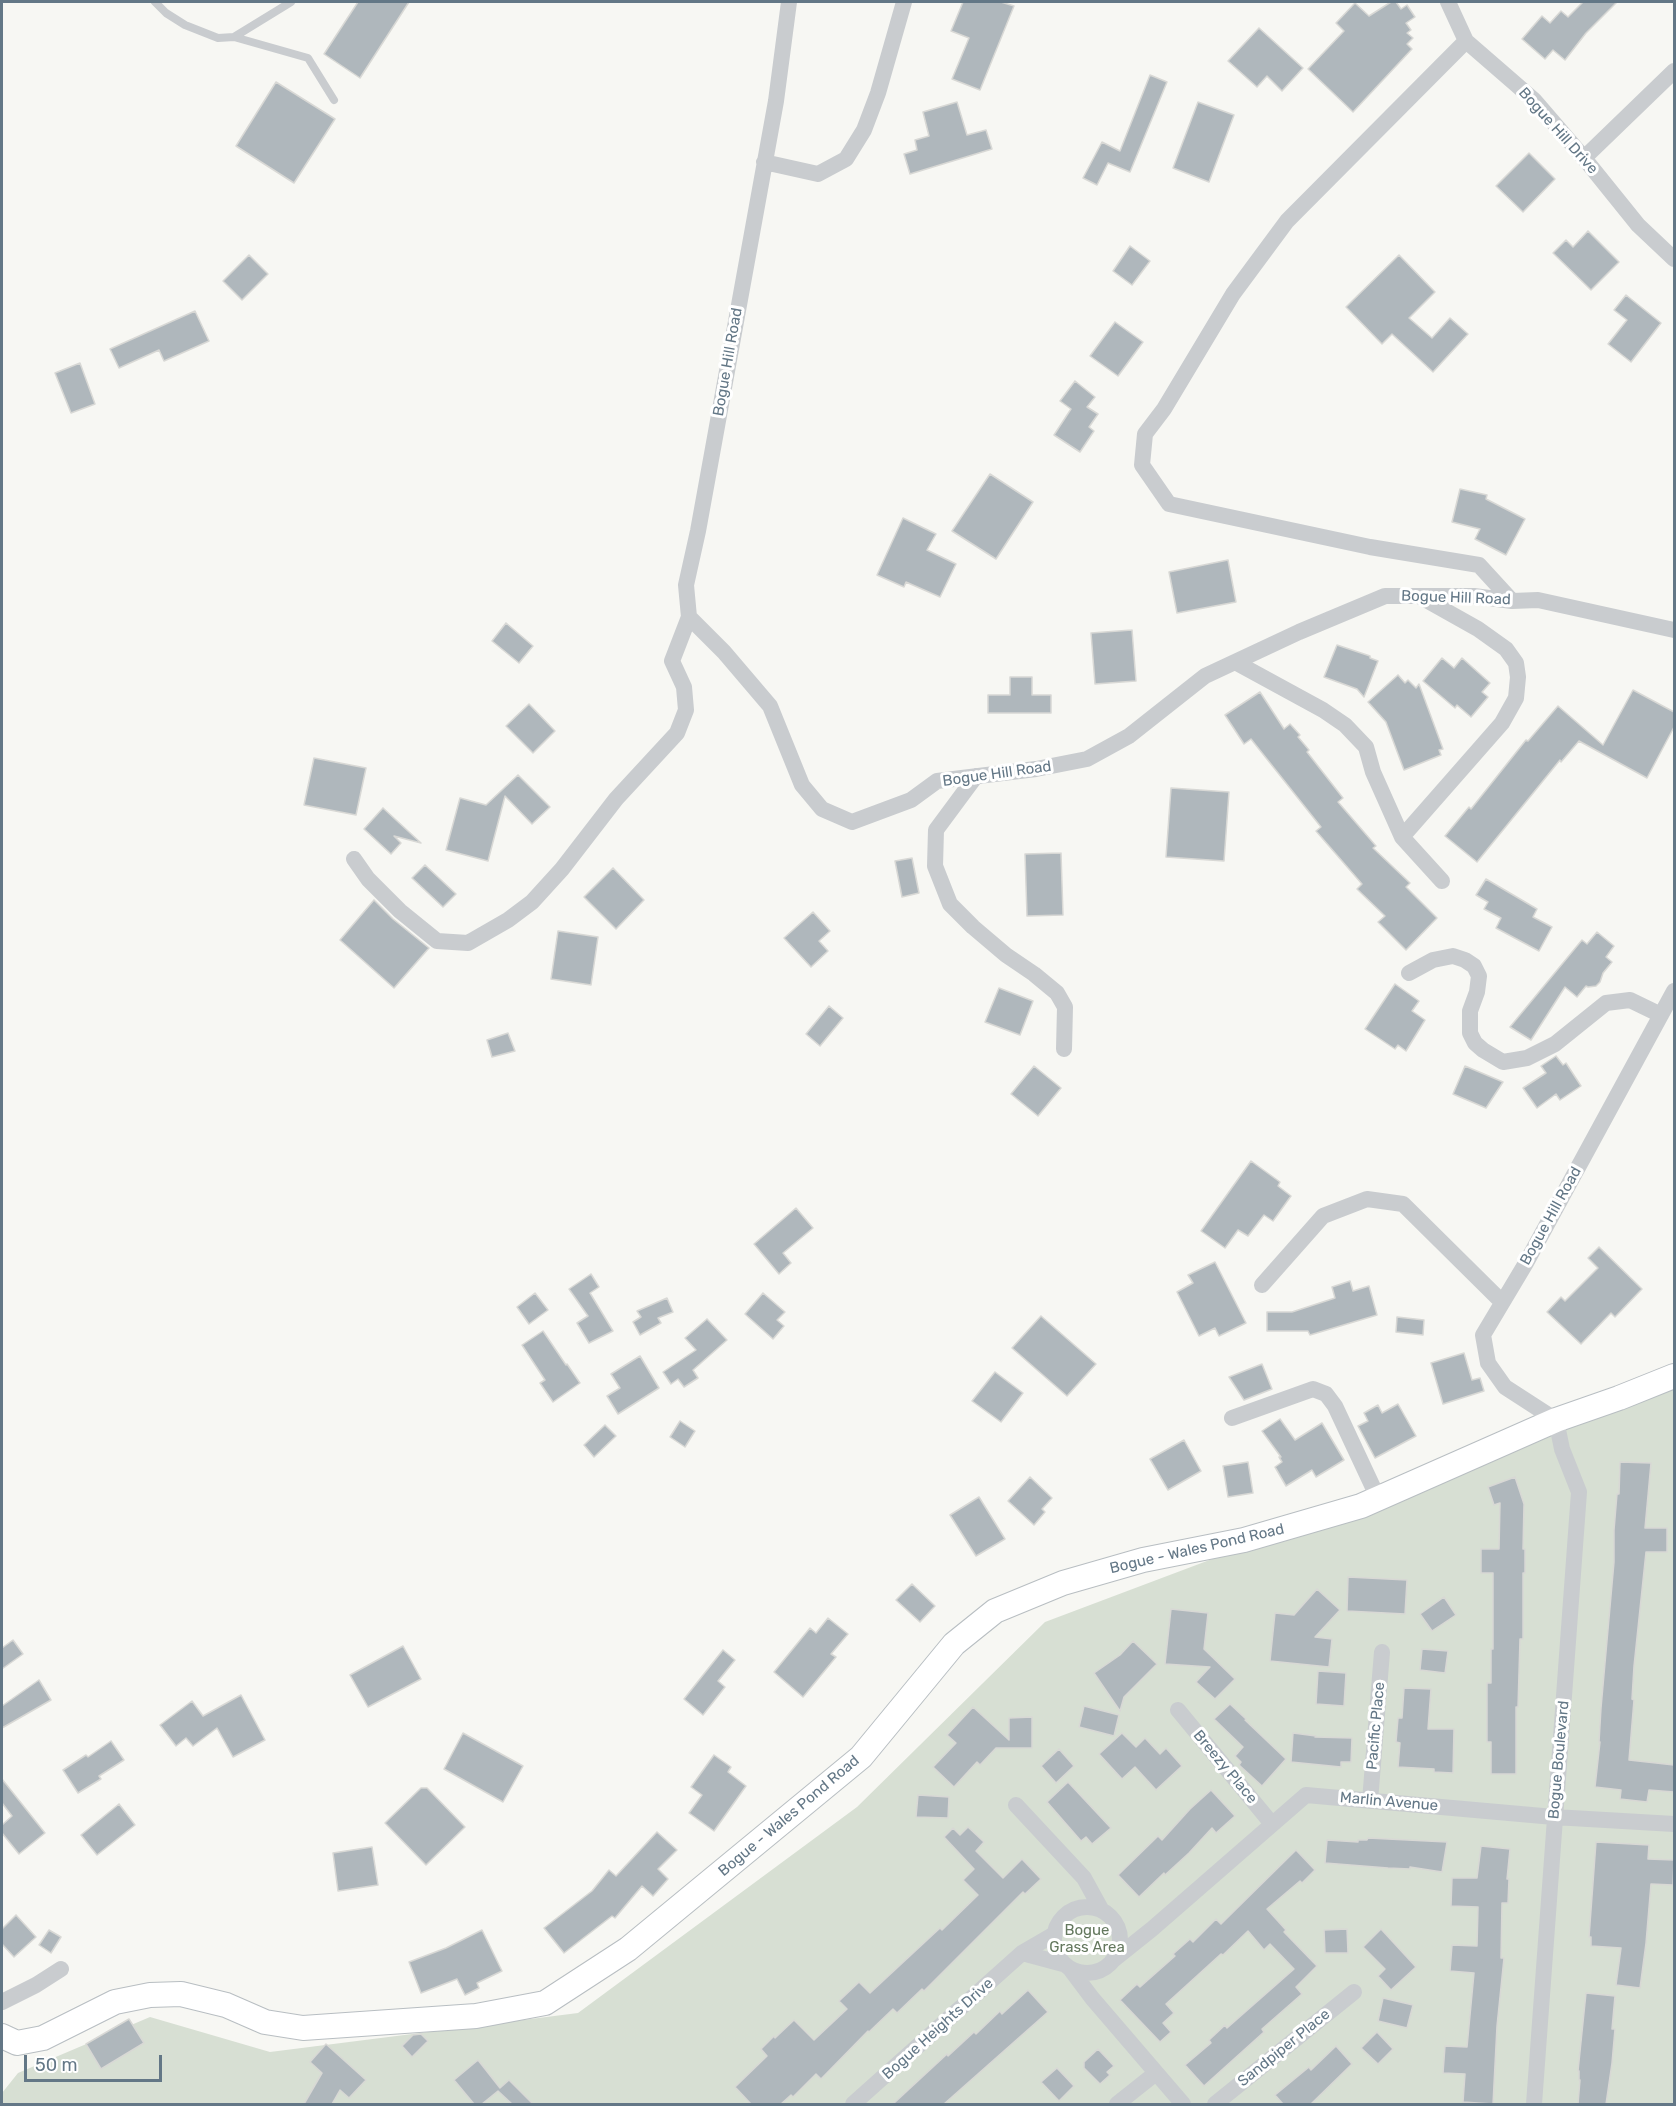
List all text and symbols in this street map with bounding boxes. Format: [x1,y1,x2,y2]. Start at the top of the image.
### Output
street label: Bogue Hill Drive [1514,84,1602,178]
street label: Bogue Hill Road [710,306,746,418]
street label: Bogue Hill Road [1401,587,1511,609]
street label: Bogue Hill Road [942,757,1052,791]
street label: Bogue Hill Road [1517,1164,1585,1268]
street label: Bogue - Wales Pond Road [1108,1520,1286,1578]
street label: Pacific Place [1363,1681,1389,1771]
street label: Bogue Boulevard [1545,1700,1573,1820]
street label: Breezy Place [1189,1727,1261,1807]
street label: Bogue - Wales Pond Road [715,1752,863,1880]
street label: Marlin Avenue [1339,1789,1439,1815]
park label: Bogue Grass Area [1049,1922,1125,1957]
street label: Bogue Heights Drive [879,1975,997,2083]
street label: Sandpiper Place [1234,2005,1334,2091]
scale bar [27,2043,165,2081]
text: 50 m [35,2054,78,2076]

